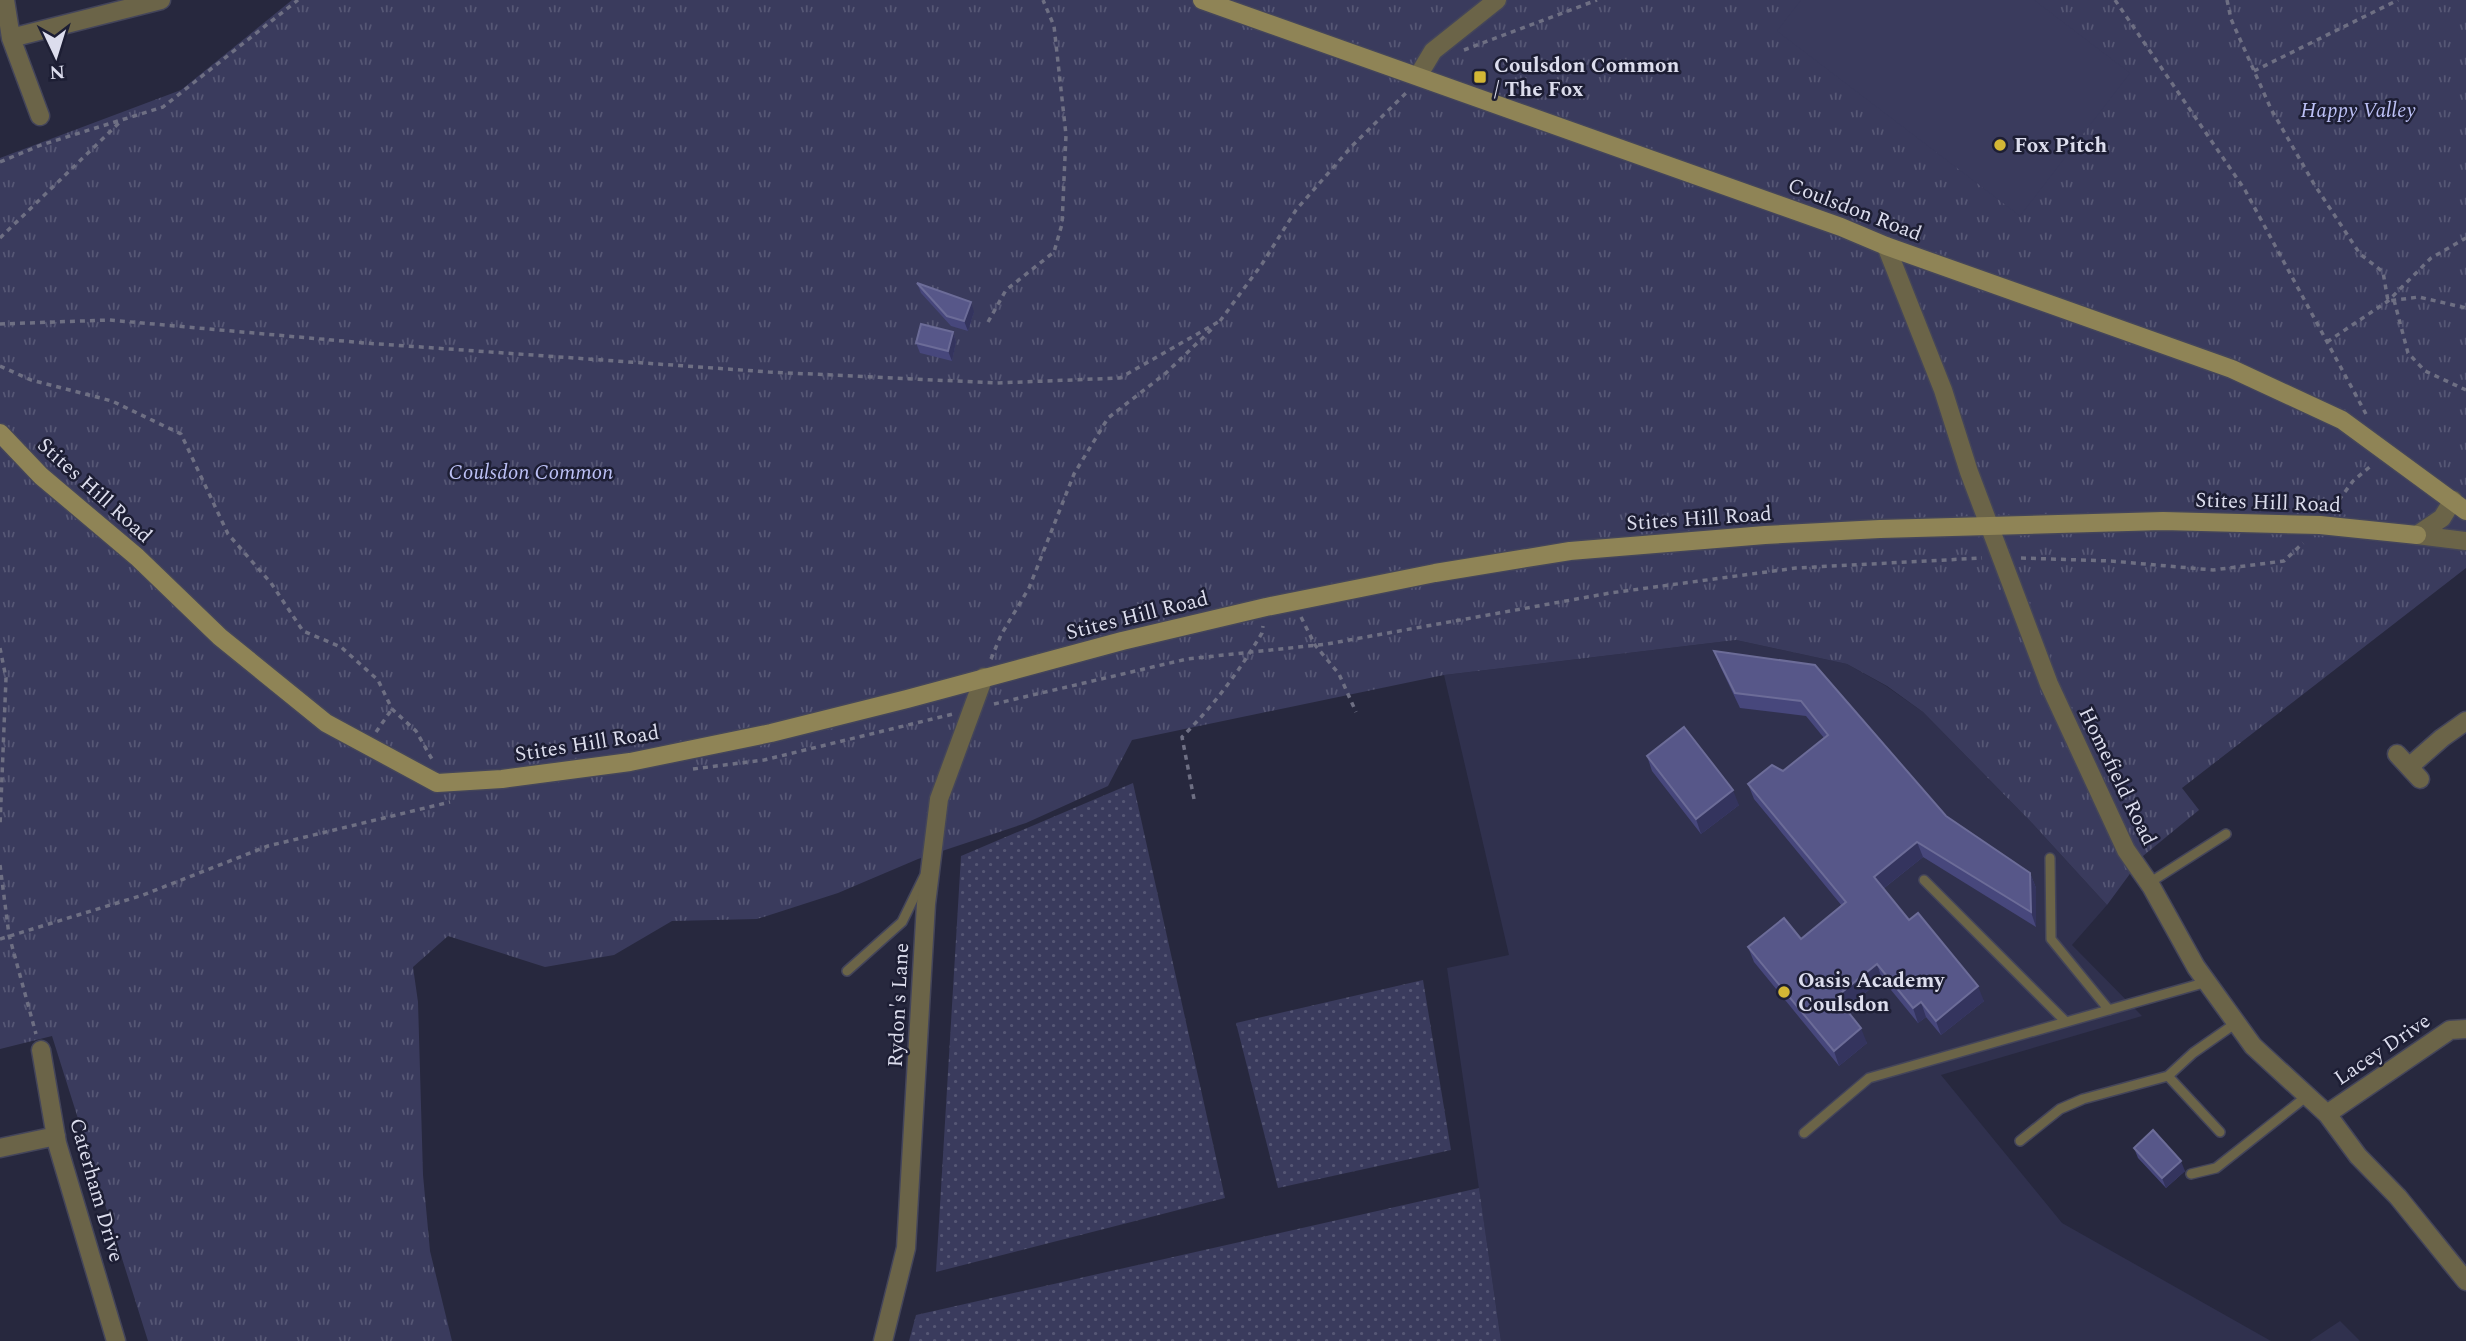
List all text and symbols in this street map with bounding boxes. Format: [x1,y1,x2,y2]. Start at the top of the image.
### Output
north arrow [21,21,91,91]
place label: Coulsdon Common / The Fox [1494,50,1680,106]
text: N [48,56,66,86]
marker: Coulsdon Common / The Fox [1472,69,1488,85]
park label: Happy Valley [2300,95,2416,127]
place label: Fox Pitch [2014,130,2107,162]
marker: Fox Pitch [1992,137,2008,153]
street label: Coulsdon Road [1783,170,1926,250]
street label: Stites Hill Road [29,430,159,551]
park label: Coulsdon Common [449,457,613,489]
street label: Stites Hill Road [2195,484,2341,522]
street label: Stites Hill Road [1625,498,1773,540]
street label: Stites Hill Road [1063,583,1212,649]
street label: Homefield Road [2070,702,2165,851]
street label: Stites Hill Road [513,717,662,771]
street label: Rydon's Lane [880,942,918,1068]
place label: Oasis Academy Coulsdon [1798,965,1945,1021]
marker: Oasis Academy Coulsdon [1776,984,1792,1000]
street label: Lacey Drive [2328,1006,2437,1094]
street label: Caterham Drive [60,1114,132,1266]

